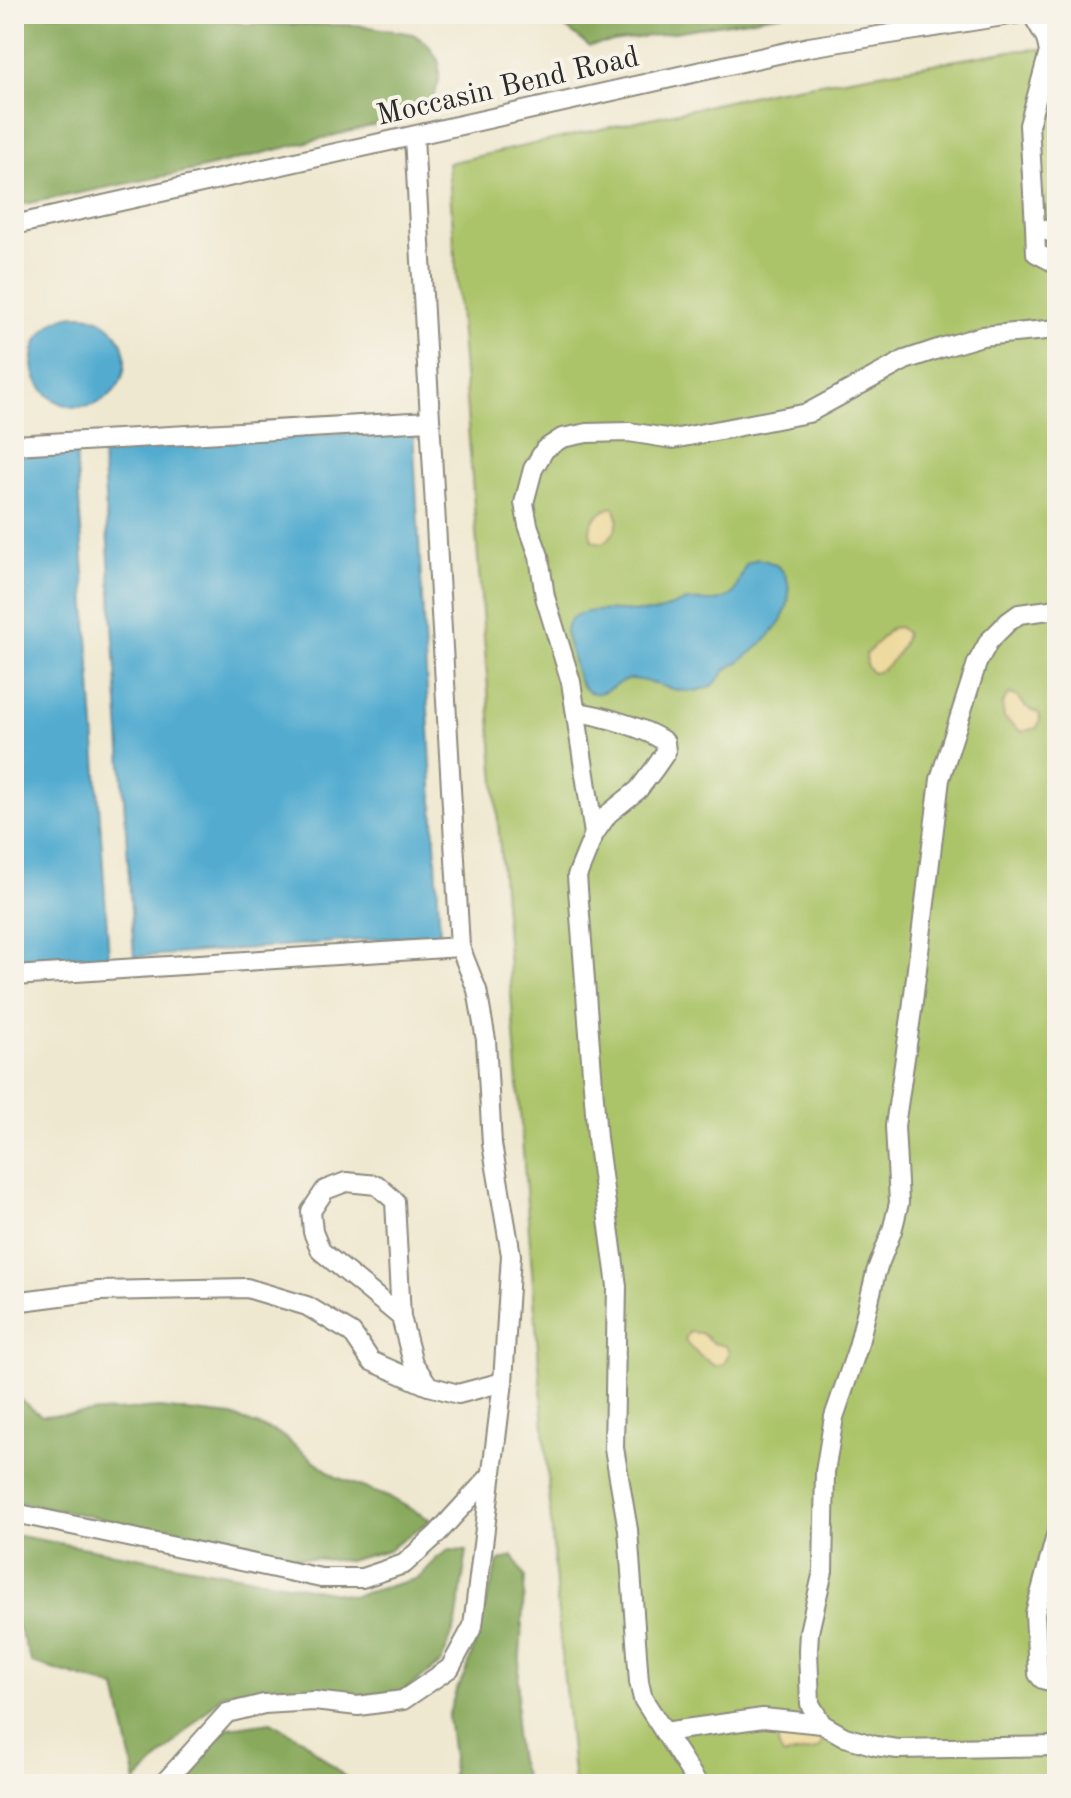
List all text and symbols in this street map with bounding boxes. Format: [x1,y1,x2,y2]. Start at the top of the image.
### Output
street label: Moccasin Bend Road [374,42,642,132]

